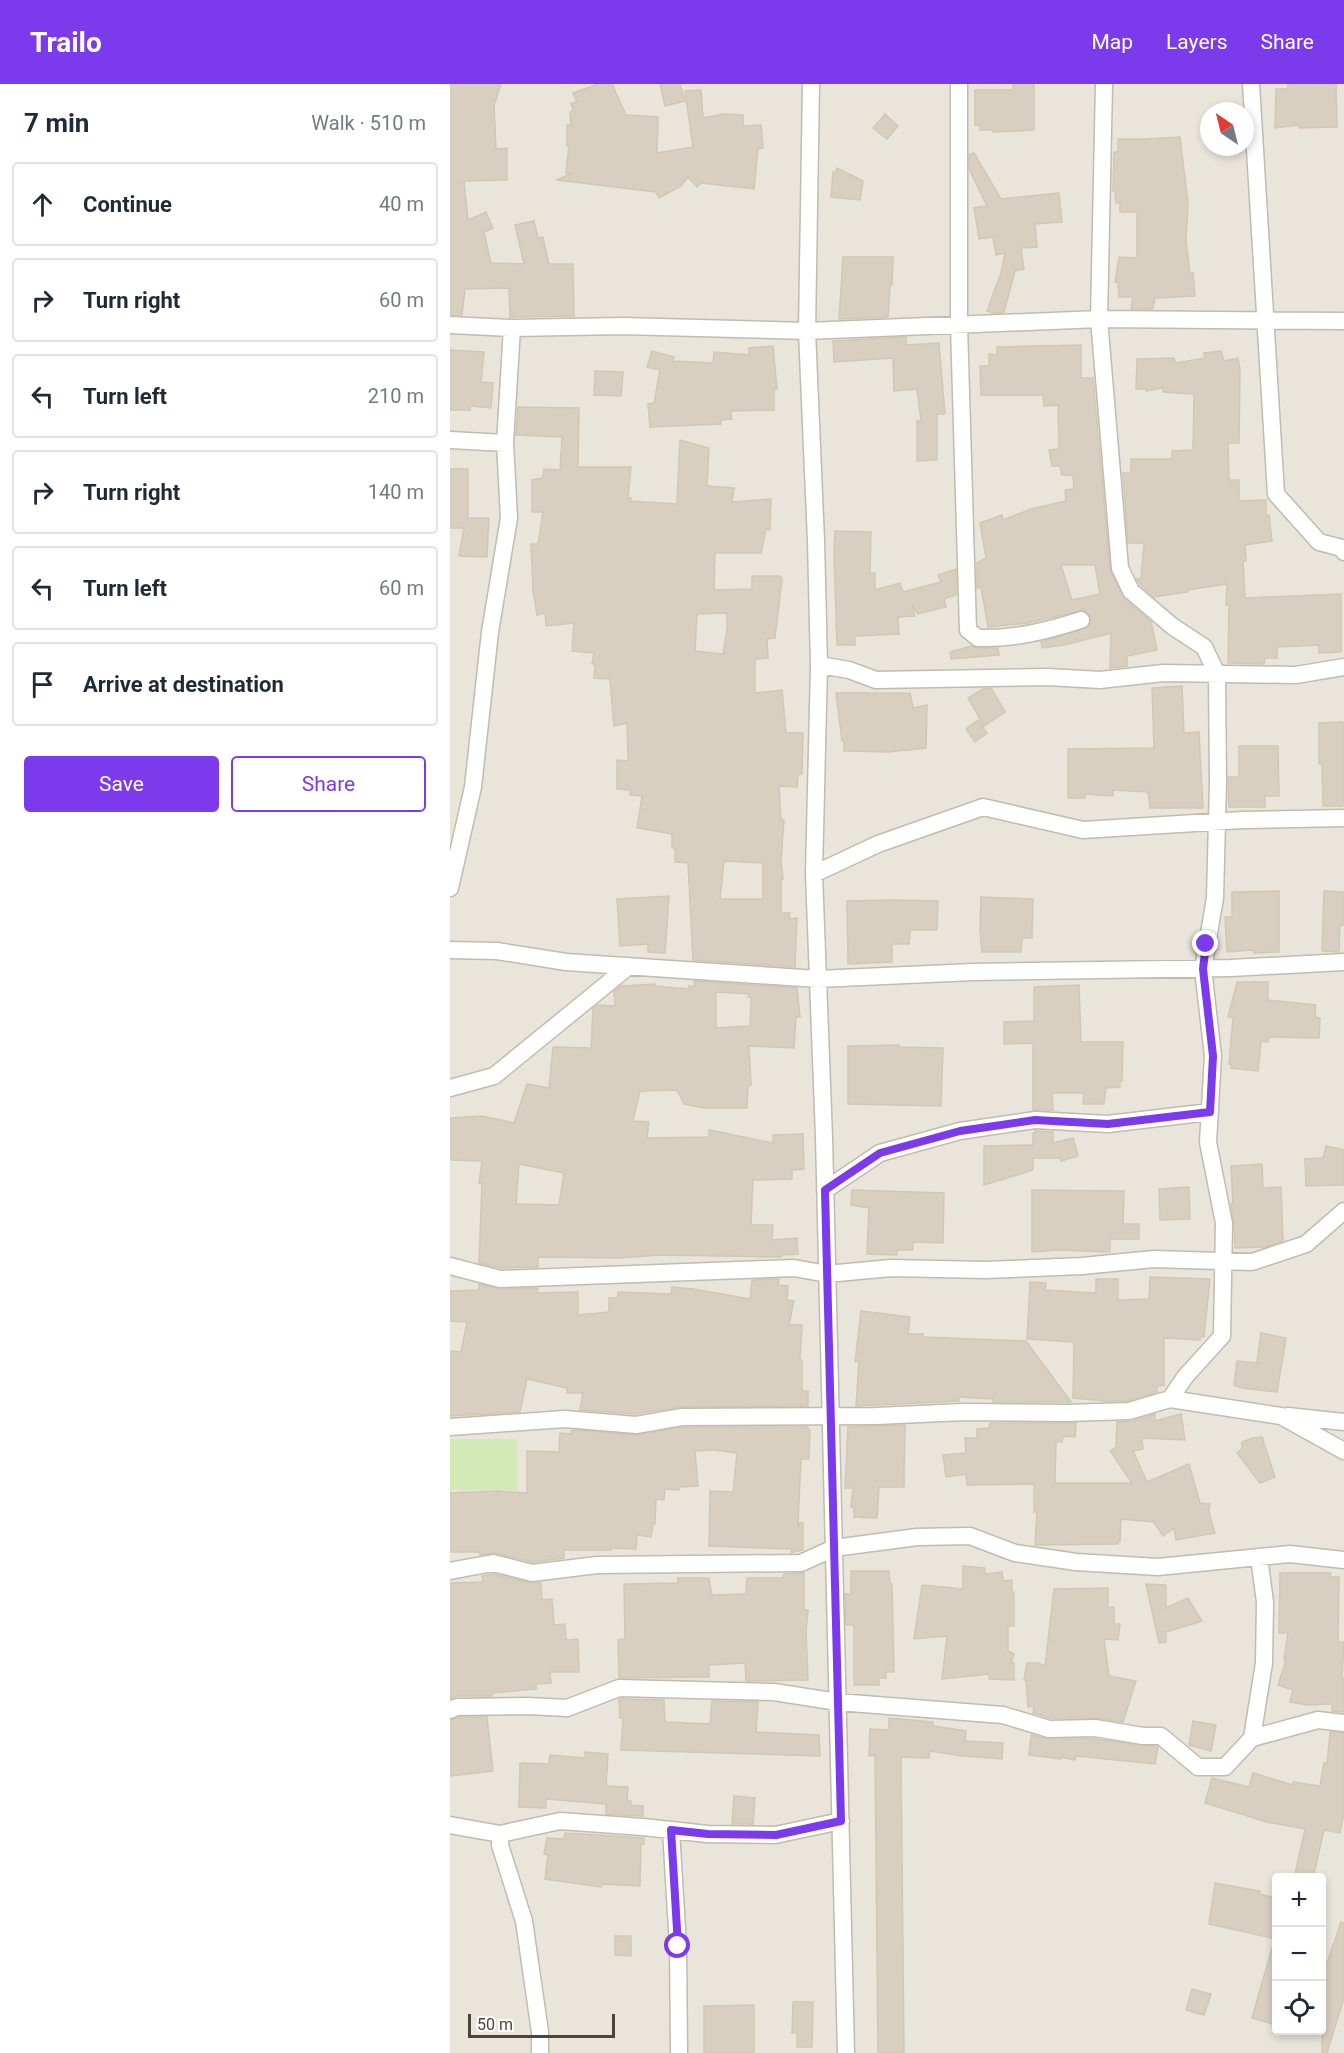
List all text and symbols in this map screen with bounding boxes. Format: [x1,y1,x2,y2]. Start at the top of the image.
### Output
text: Trailo [30,26,102,59]
text: Map [1091,30,1133,54]
text: Layers [1166,30,1227,54]
text: Share [1260,30,1314,54]
north arrow [1200,102,1254,156]
text: 7 min [24,108,89,138]
text: Walk · 510 m [311,111,426,135]
icon: ahead [26,188,59,221]
text: Continue [83,192,172,217]
text: 40 m [379,192,424,216]
icon: right [26,284,59,317]
text: Turn right [83,288,180,313]
text: 60 m [379,288,424,312]
icon: left [26,380,59,413]
text: Turn left [83,384,167,409]
text: 210 m [368,384,424,408]
icon: right [26,476,59,509]
text: Turn right [83,480,180,505]
text: 140 m [368,480,424,504]
icon: left [26,572,59,605]
text: Turn left [83,576,167,601]
text: 60 m [379,576,424,600]
icon: arrive [26,668,59,701]
text: Arrive at destination [83,672,284,697]
button: Save [24,756,219,812]
button: Share [231,756,426,812]
route end [1192,930,1218,956]
map controls [1272,1873,1326,2035]
button: + [1272,1873,1326,1927]
button: − [1272,1927,1326,1981]
route start [664,1932,690,1958]
button: locate [1272,1981,1326,2035]
scale bar [468,2011,615,2038]
text: 50 m [477,2015,513,2034]

